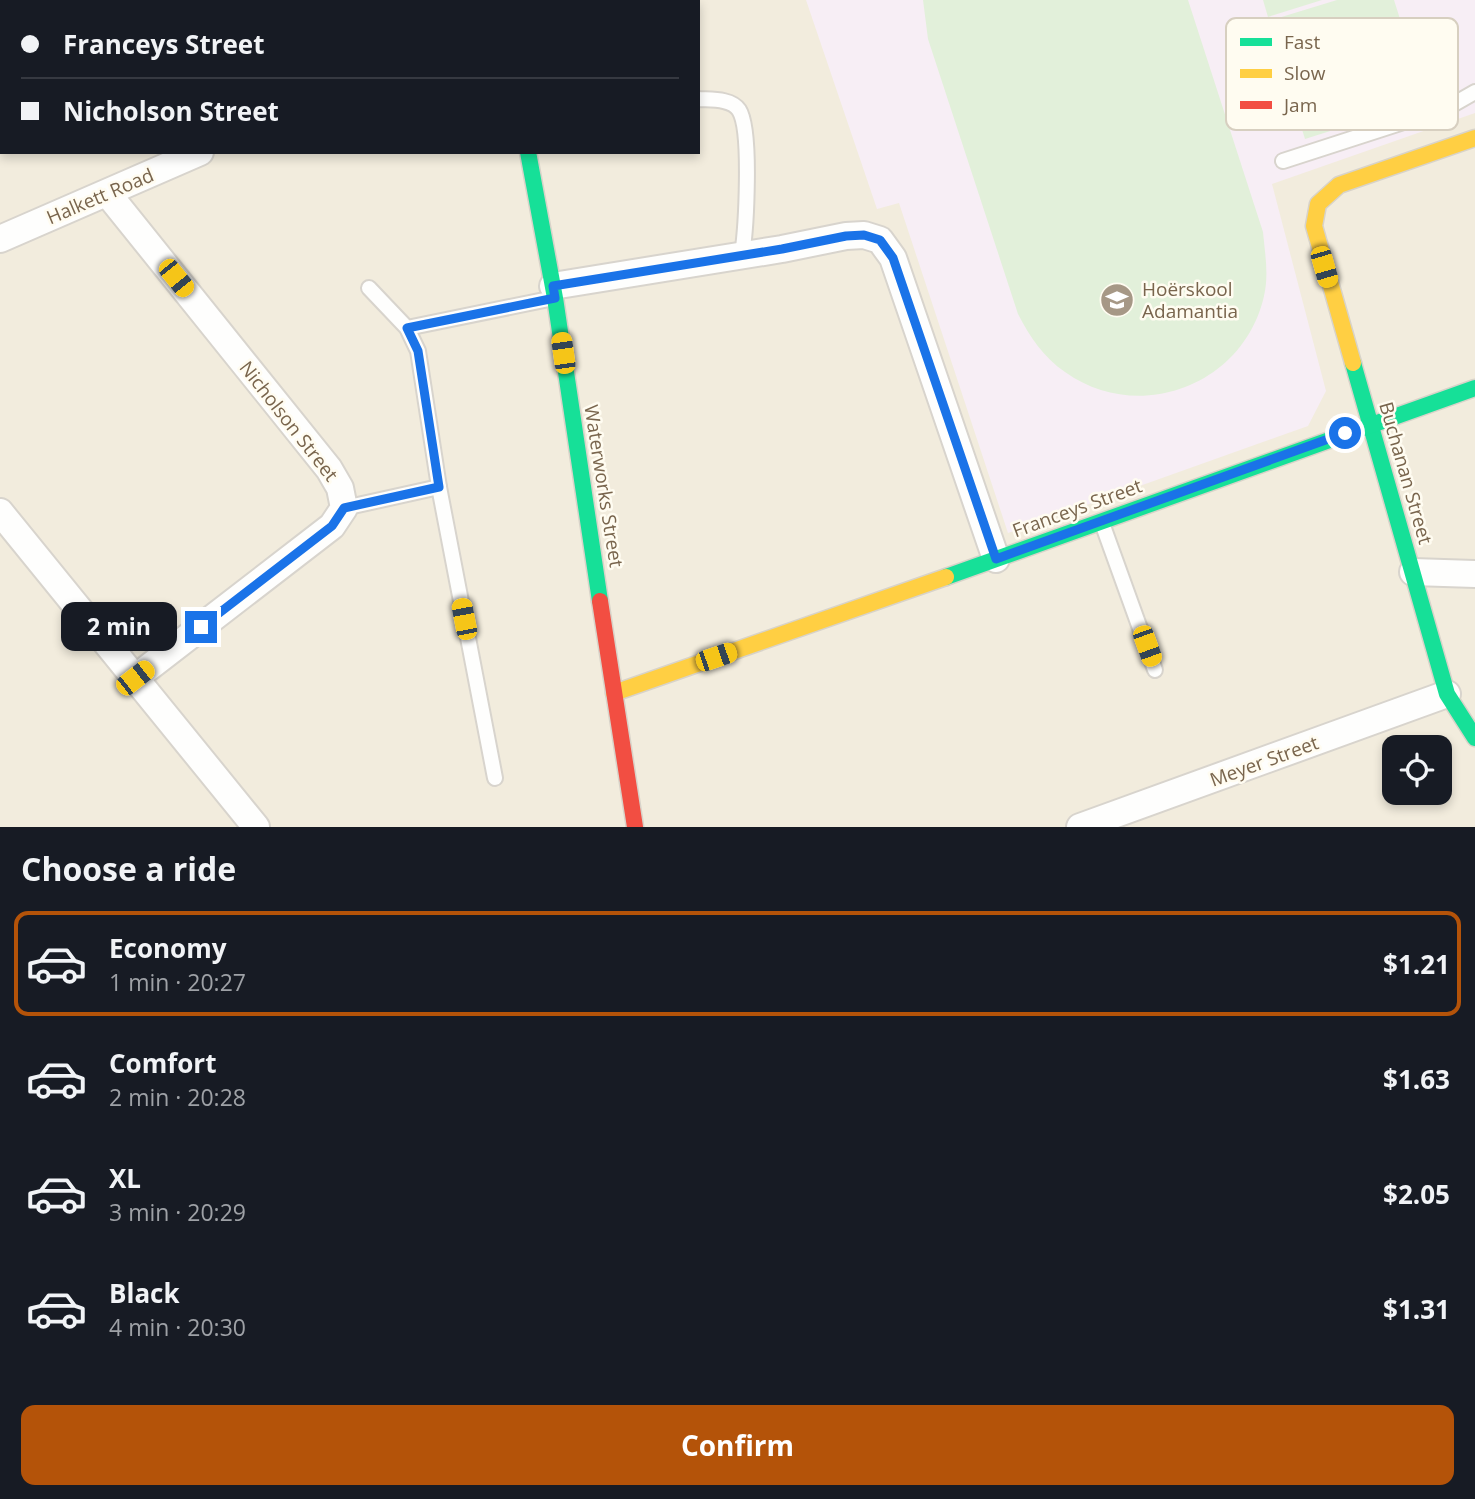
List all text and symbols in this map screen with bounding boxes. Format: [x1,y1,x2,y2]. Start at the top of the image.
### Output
legend [1226,18,1458,130]
text: Franceys Street [63,26,265,62]
text: Fast [1284,29,1320,55]
text: Slow [1284,60,1326,86]
text: Jam [1282,92,1317,118]
text: Nicholson Street [63,93,279,129]
street label: Halkett Road [43,162,157,230]
car [1309,244,1340,290]
car [155,255,198,301]
place label: Hoërskool Adamantia [1142,276,1238,324]
school or university icon: Hoërskool Adamantia [1098,281,1136,319]
car [550,331,577,375]
street label: Nicholson Street [234,355,344,487]
street label: Buchanan Street [1373,399,1439,547]
street label: Waterworks Street [578,403,630,569]
route start [1329,417,1361,449]
street label: Franceys Street [1009,472,1146,543]
car [450,596,479,642]
callout: 2 min [61,602,176,652]
text: 2 min [87,610,151,642]
route end [185,611,217,643]
car [1130,623,1165,669]
car [693,640,740,674]
car [112,657,159,699]
street label: Meyer Street [1206,729,1322,793]
map controls [1382,735,1452,805]
button: locate [1382,735,1452,805]
text: Choose a ride [21,847,236,890]
text: Economy [109,930,227,966]
icon: car [25,932,88,995]
text: $1.21 [1383,946,1450,982]
text: 1 min · 20:27 [109,966,246,998]
text: Comfort [109,1045,216,1081]
icon: car [25,1047,88,1110]
text: $1.63 [1383,1061,1450,1097]
text: 2 min · 20:28 [109,1081,246,1113]
text: XL [109,1160,141,1196]
icon: car [25,1162,88,1225]
text: $2.05 [1383,1176,1450,1212]
text: 3 min · 20:29 [109,1196,246,1228]
text: Black [109,1275,180,1311]
icon: car [25,1277,88,1340]
text: $1.31 [1383,1291,1450,1327]
text: 4 min · 20:30 [109,1311,246,1343]
button: Confirm [21,1405,1454,1485]

